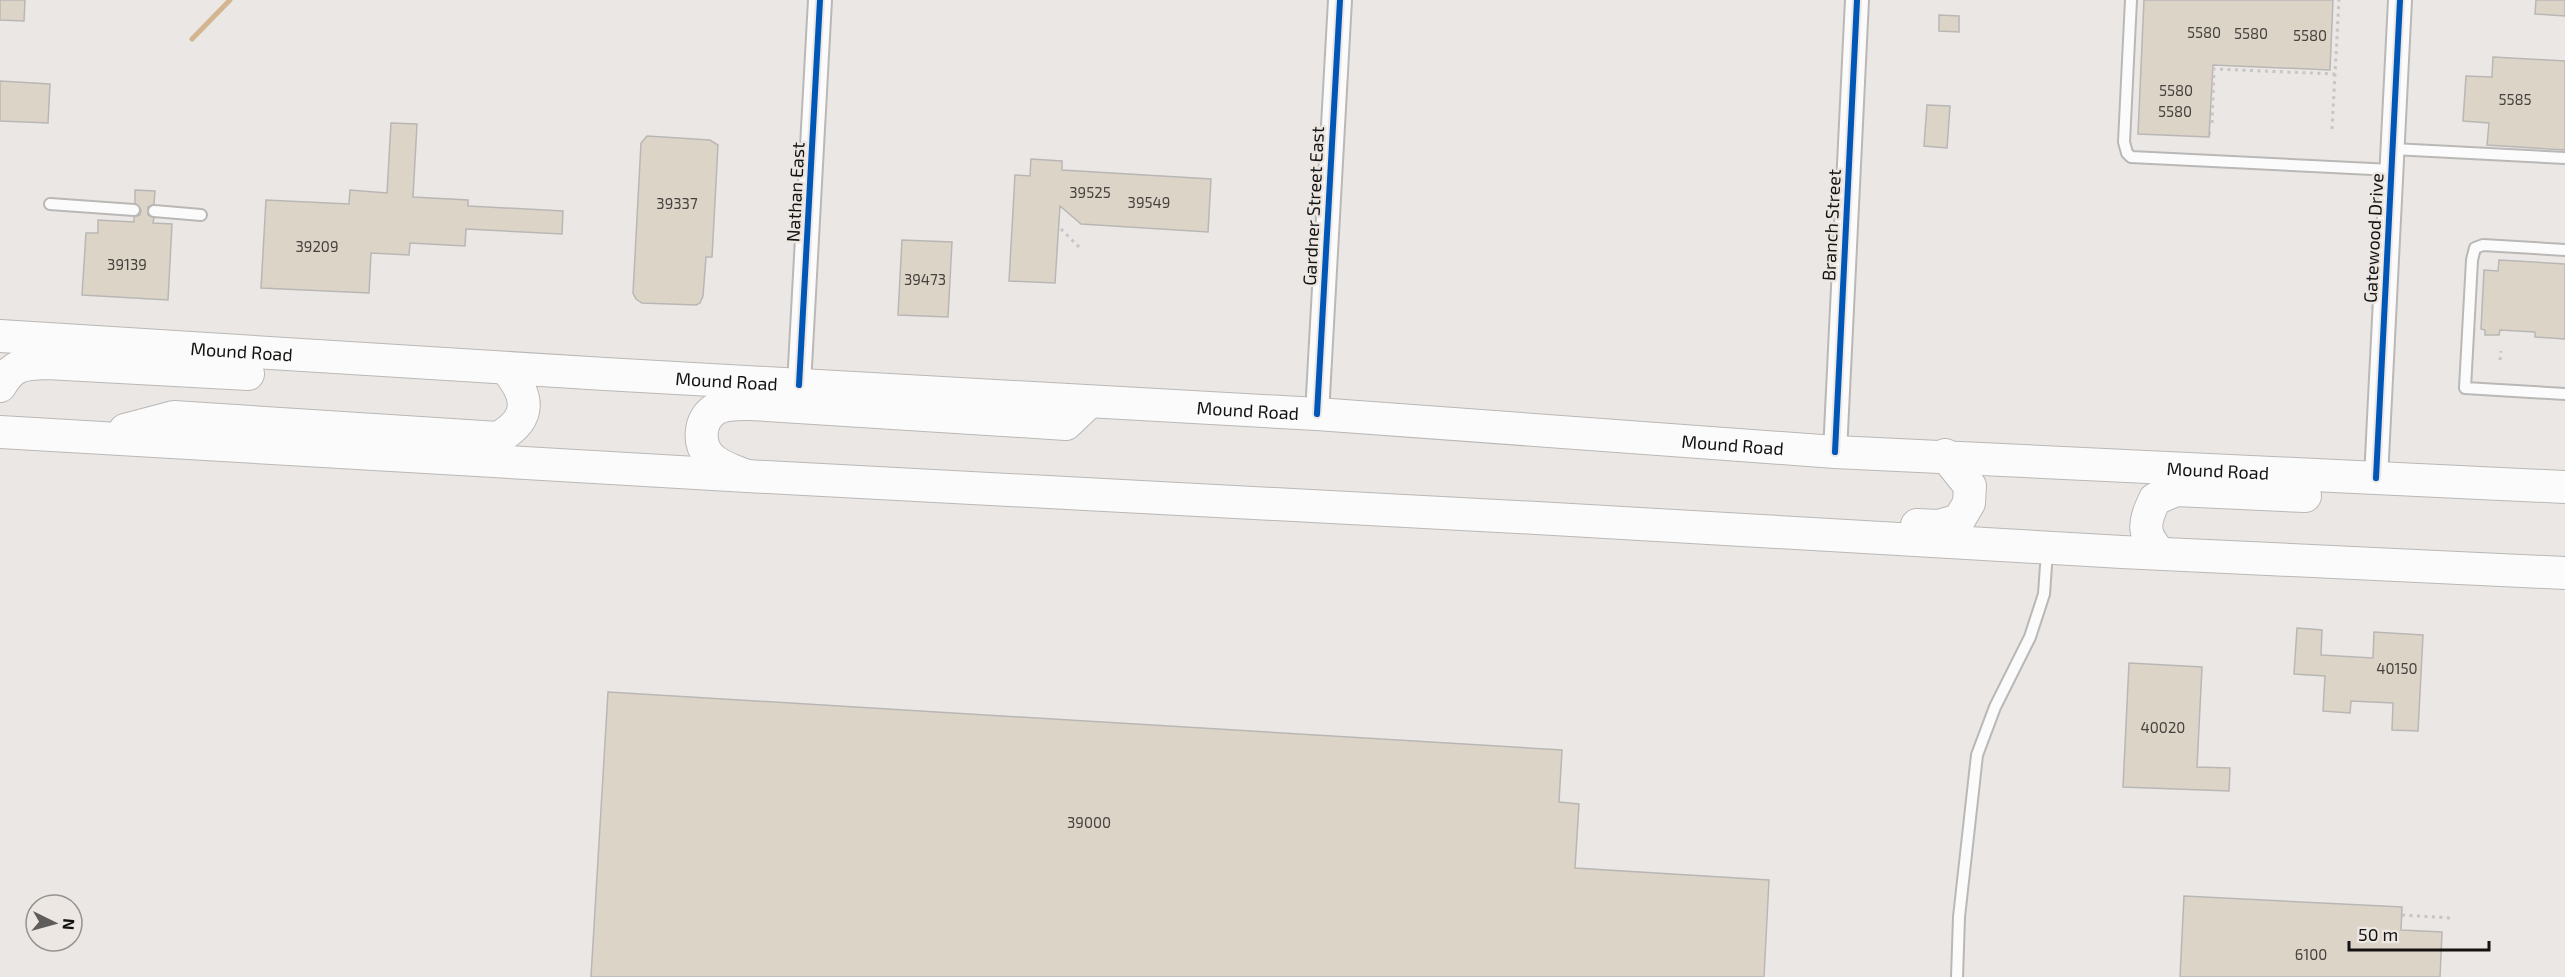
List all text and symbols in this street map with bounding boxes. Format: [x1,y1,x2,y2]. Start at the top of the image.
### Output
house number: 5580 [2187,23,2221,41]
house number: 5580 [2234,24,2268,42]
house number: 5580 [2293,26,2327,44]
house number: 5580 [2159,81,2193,99]
house number: 5585 [2498,90,2532,108]
house number: 5580 [2158,102,2192,120]
street label: Gardner Street East [1298,126,1328,286]
street label: Nathan East [781,141,809,243]
street label: Branch Street [1817,168,1845,282]
street label: Gatewood Drive [2359,173,2387,303]
house number: 39525 [1069,183,1111,201]
house number: 39549 [1128,193,1170,211]
house number: 39337 [656,194,698,212]
house number: 39209 [296,237,338,255]
house number: 39139 [107,255,147,273]
house number: 39473 [904,270,946,288]
street label: Mound Road [190,337,293,365]
street label: Mound Road [675,367,778,395]
street label: Mound Road [1196,396,1300,424]
street label: Mound Road [1681,430,1785,459]
street label: Mound Road [2166,457,2270,484]
house number: 40150 [2376,659,2418,677]
house number: 40020 [2141,718,2185,736]
house number: 39000 [1067,813,1111,831]
north arrow [24,893,84,953]
scale bar [2349,914,2488,952]
text: N [59,918,79,931]
text: 50 m [2358,923,2398,945]
house number: 6100 [2295,945,2327,963]

